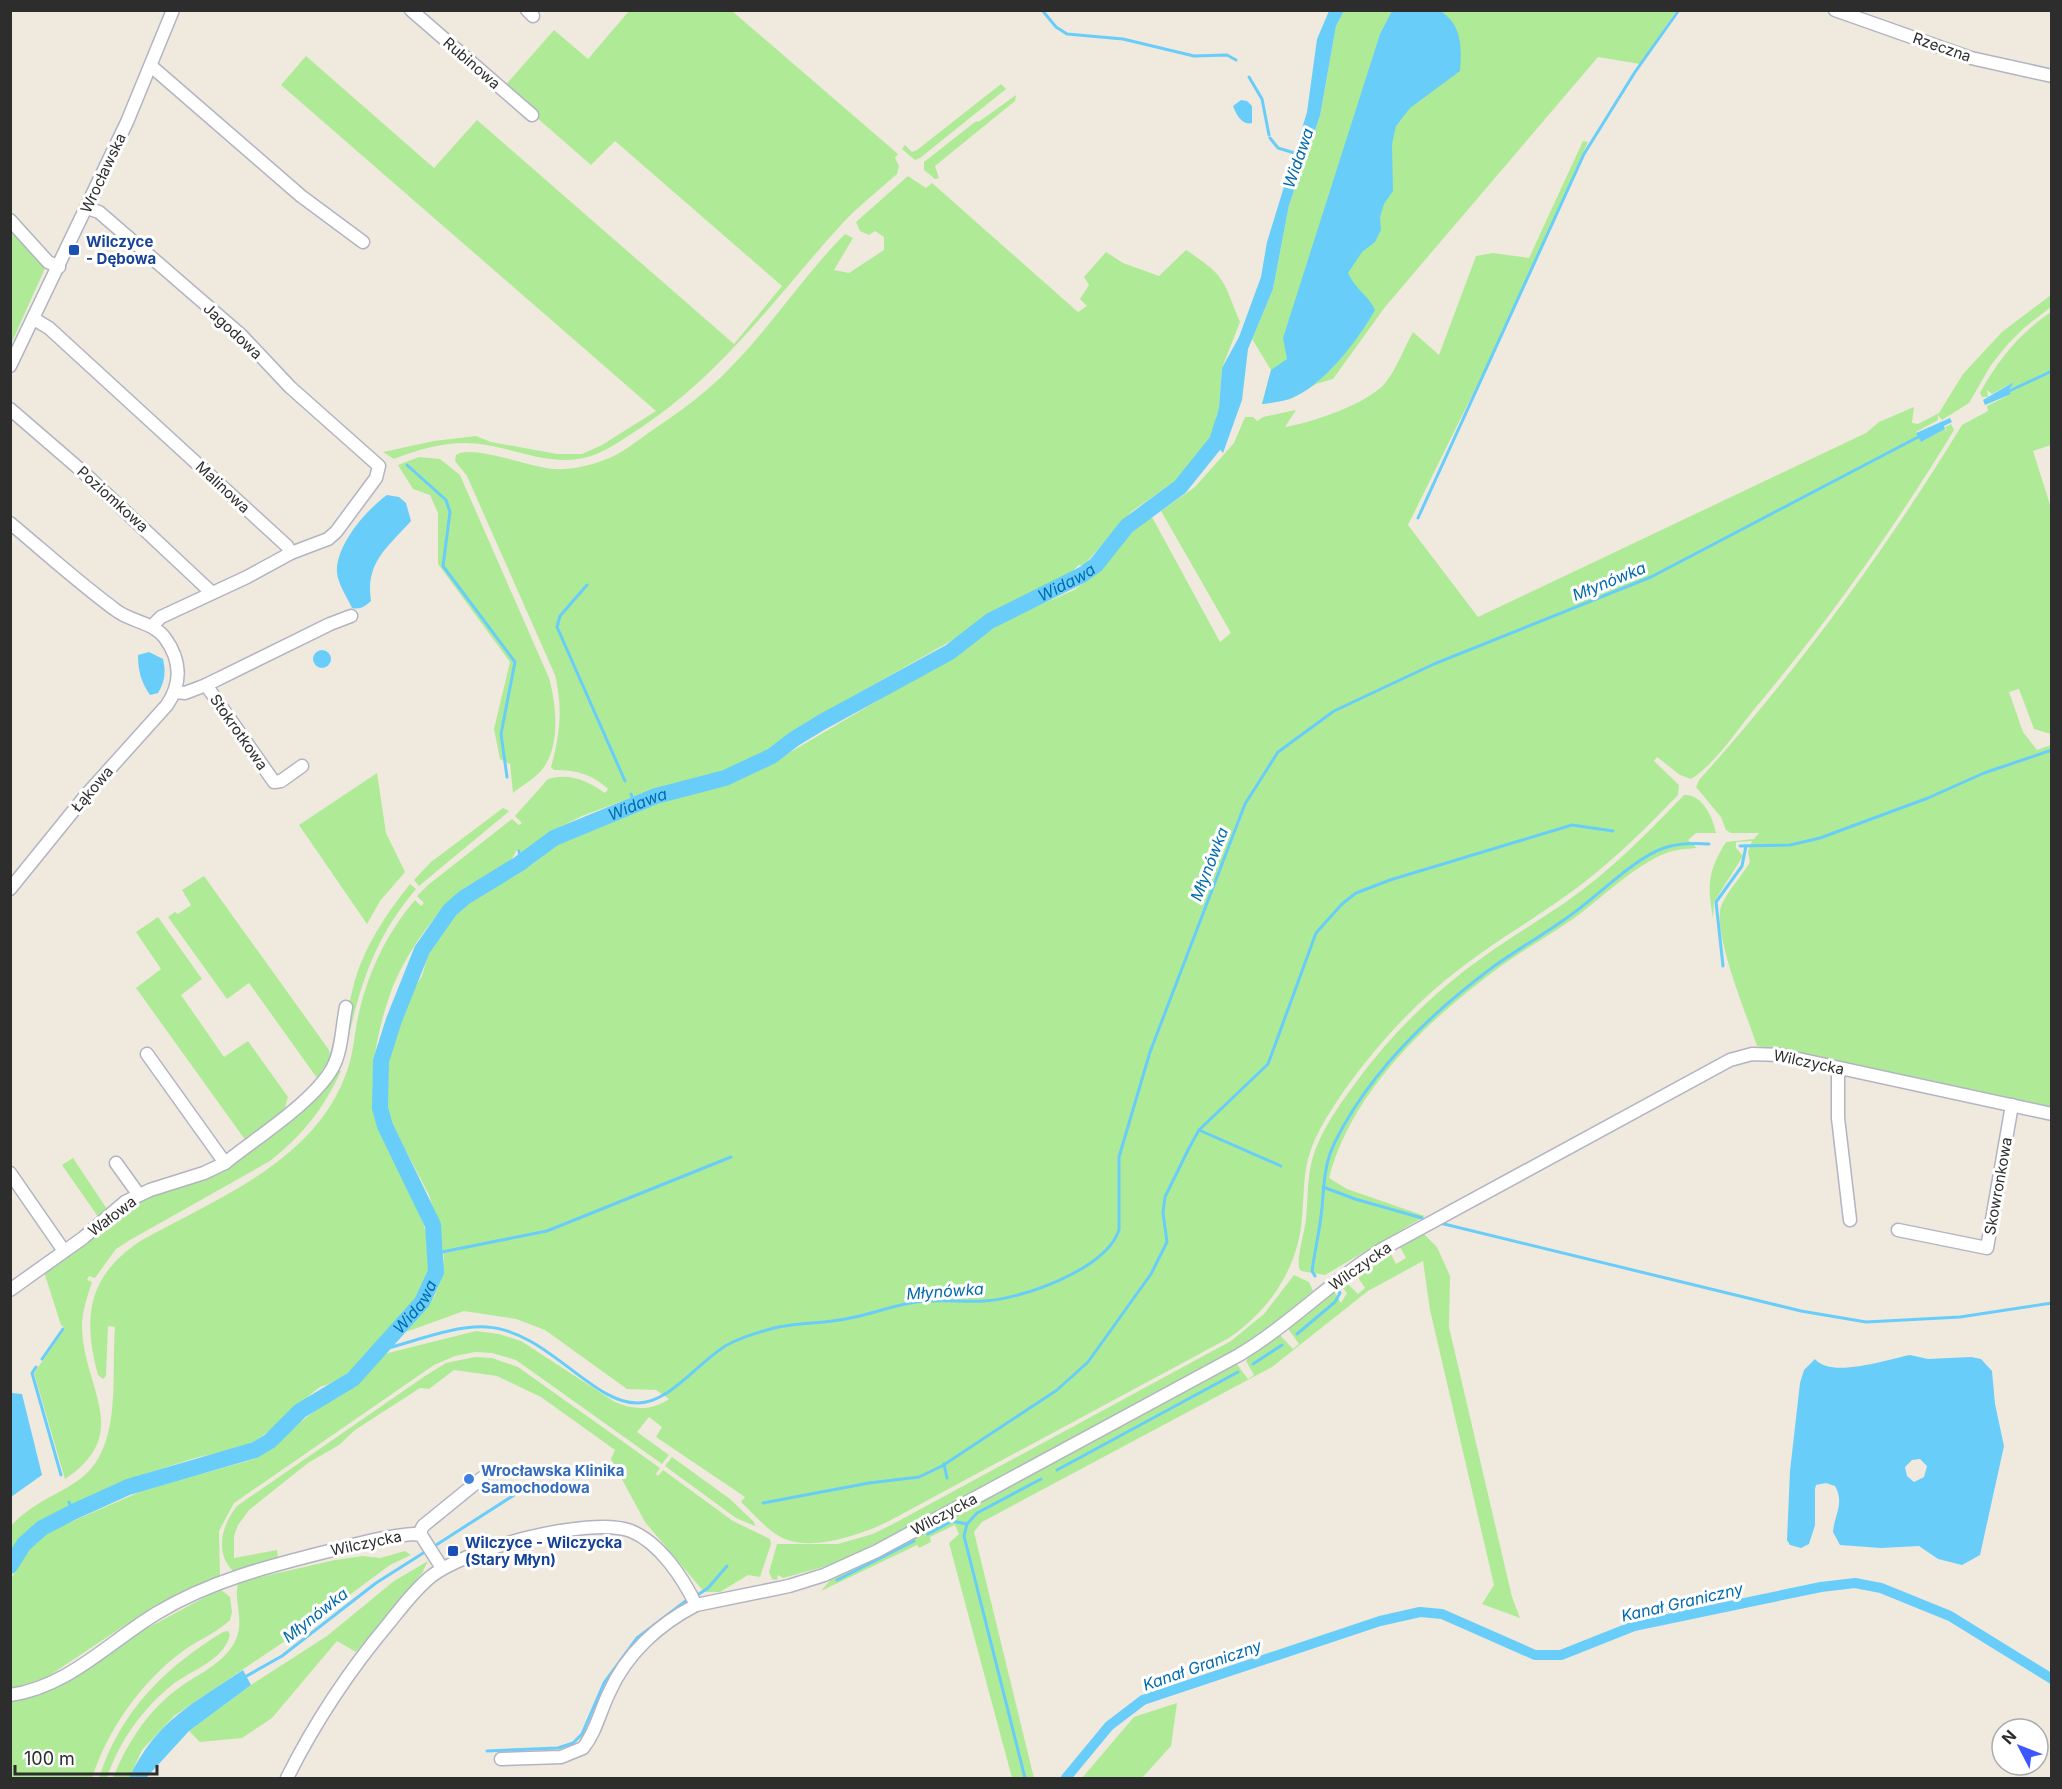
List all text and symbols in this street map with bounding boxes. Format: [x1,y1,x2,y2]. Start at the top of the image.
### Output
street label: Rzeczna [1910,28,1974,66]
street label: Rubinowa [439,33,505,93]
water label: Widawa [1278,125,1318,191]
street label: Wrocławska [76,130,130,216]
place label: Wilczyce - Dębowa [86,232,156,268]
marker: Wilczyce - Dębowa [67,243,81,257]
street label: Jagodowa [200,299,266,363]
street label: Malinowa [192,457,254,517]
street label: Poziomkowa [73,462,153,536]
water label: Młynówka [1569,557,1649,605]
water label: Widawa [1034,559,1099,606]
street label: Stokrotkowa [206,690,272,774]
street label: Łąkowa [67,762,117,816]
water label: Widawa [605,784,669,825]
water label: Młynówka [1186,824,1232,904]
street label: Wilczycka [1772,1045,1846,1079]
street label: Skowronkowa [1980,1136,2016,1236]
street label: Wałowa [84,1192,140,1240]
street label: Wilczycka [1325,1238,1395,1294]
water label: Widawa [389,1277,441,1338]
water label: Młynówka [906,1278,985,1304]
place label: Wrocławska Klinika Samochodowa [481,1461,624,1497]
marker: Wrocławska Klinika Samochodowa [462,1472,476,1486]
street label: Wilczycka [908,1489,980,1539]
street label: Wilczycka [329,1526,403,1560]
place label: Wilczyce - Wilczycka (Stary Młyn) [465,1533,622,1569]
marker: Wilczyce - Wilczycka (Stary Młyn) [446,1544,460,1558]
water label: Kanał Graniczny [1619,1578,1746,1626]
water label: Młynówka [278,1583,352,1647]
water label: Kanał Graniczny [1140,1635,1265,1695]
north arrow [1990,1717,2050,1777]
text: N [1997,1726,2020,1748]
scale bar [15,1738,158,1776]
text: 100 m [24,1748,75,1769]

